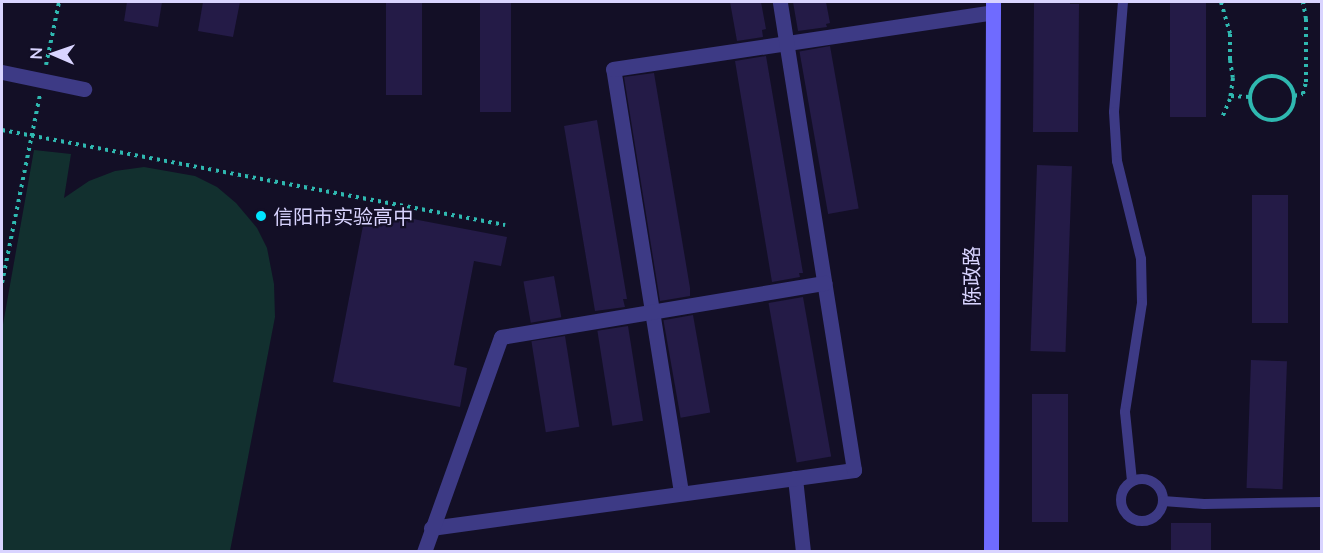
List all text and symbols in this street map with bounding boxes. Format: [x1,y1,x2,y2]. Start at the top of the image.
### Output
north arrow [24,24,84,84]
text: N [26,47,45,60]
place label: 信阳市实验高中 [273,204,413,228]
marker: 信阳市实验高中 [254,209,268,223]
street label: 陈政路 [959,246,983,306]

